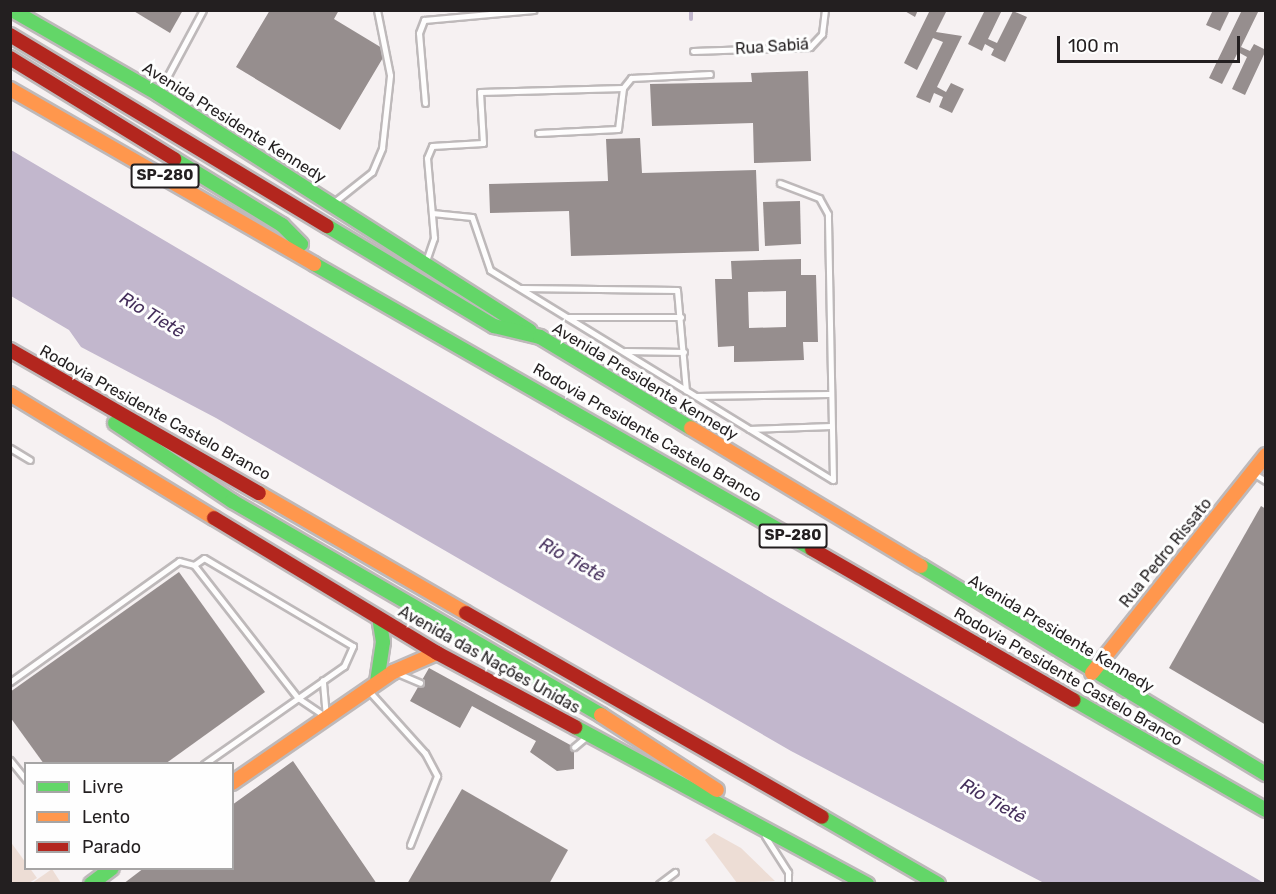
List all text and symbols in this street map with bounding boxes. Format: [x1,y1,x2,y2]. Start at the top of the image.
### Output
scale bar [1060,24,1243,62]
street label: Rua Sabiá [734,35,810,59]
text: 100 m [1068,35,1119,57]
street label: Avenida Presidente Kennedy [139,58,329,188]
road number: SP-280 [130,164,200,188]
water label: Rio Tietê [115,287,189,343]
street label: Avenida Presidente Kennedy [549,319,741,445]
street label: Rodovia Presidente Castelo Branco [36,341,274,485]
street label: Rodovia Presidente Castelo Branco [529,359,765,507]
street label: Rua Pedro Rissato [1116,494,1216,612]
road number: SP-280 [758,524,828,548]
water label: Rio Tietê [535,533,609,587]
street label: Avenida Presidente Kennedy [965,571,1157,697]
street label: Avenida das Nações Unidas [395,602,583,718]
street label: Rodovia Presidente Castelo Branco [950,603,1186,751]
legend [24,762,234,870]
water label: Rio Tietê [956,774,1030,828]
text: Livre [82,776,123,798]
text: Lento [82,806,130,828]
text: Parado [82,836,141,858]

